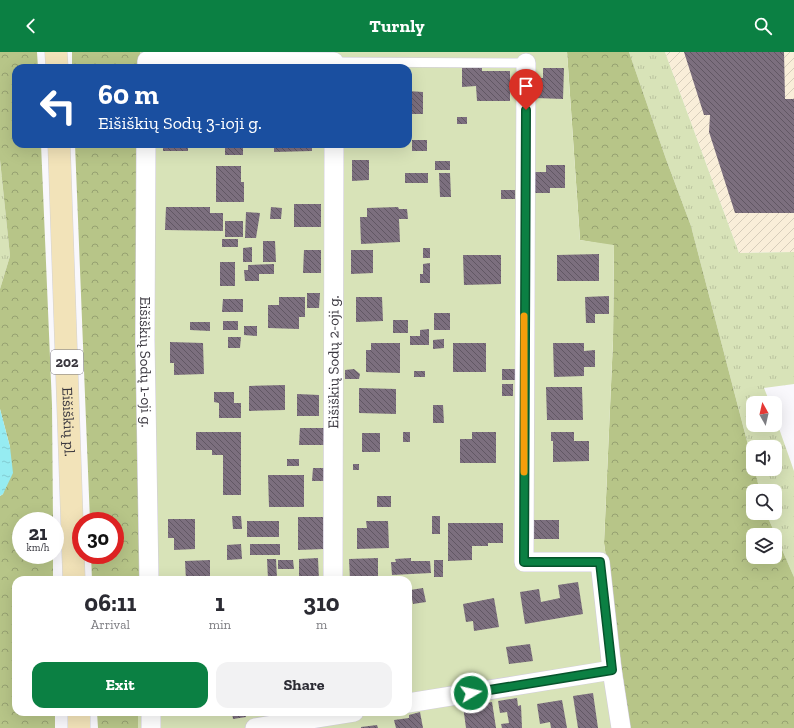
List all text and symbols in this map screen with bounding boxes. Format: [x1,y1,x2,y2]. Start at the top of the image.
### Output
icon: back [20,15,42,37]
text: Turnly [369,15,425,37]
icon: search [752,15,774,37]
pin [509,69,543,110]
icon: arrive [515,75,537,97]
text: 60 m [98,78,159,111]
icon: left [32,80,84,132]
text: Eišiškių Sodų 3-ioji g. [98,112,262,134]
street label: Eišiškių Sodų 2-oji g. [324,295,343,429]
street label: Eišiškių Sodų 1-oji g. [136,296,155,428]
road number: 202 [51,350,83,374]
street label: Eišiškių pl. [58,387,79,457]
north arrow [746,396,782,432]
map controls [746,396,782,564]
button: sound [746,440,782,476]
button: search [746,484,782,520]
speed limit sign: 30 [72,512,124,564]
text: 21 [29,521,47,545]
button: layers [746,528,782,564]
text: km/h [27,542,49,554]
text: 06:11 [84,588,136,617]
text: 1 [215,588,225,617]
text: 310 [303,588,340,617]
text: Arrival [91,617,130,632]
text: min [209,617,231,632]
text: m [316,617,327,632]
button: Exit [32,662,208,708]
button: Share [216,662,392,708]
position arrow [450,672,492,714]

